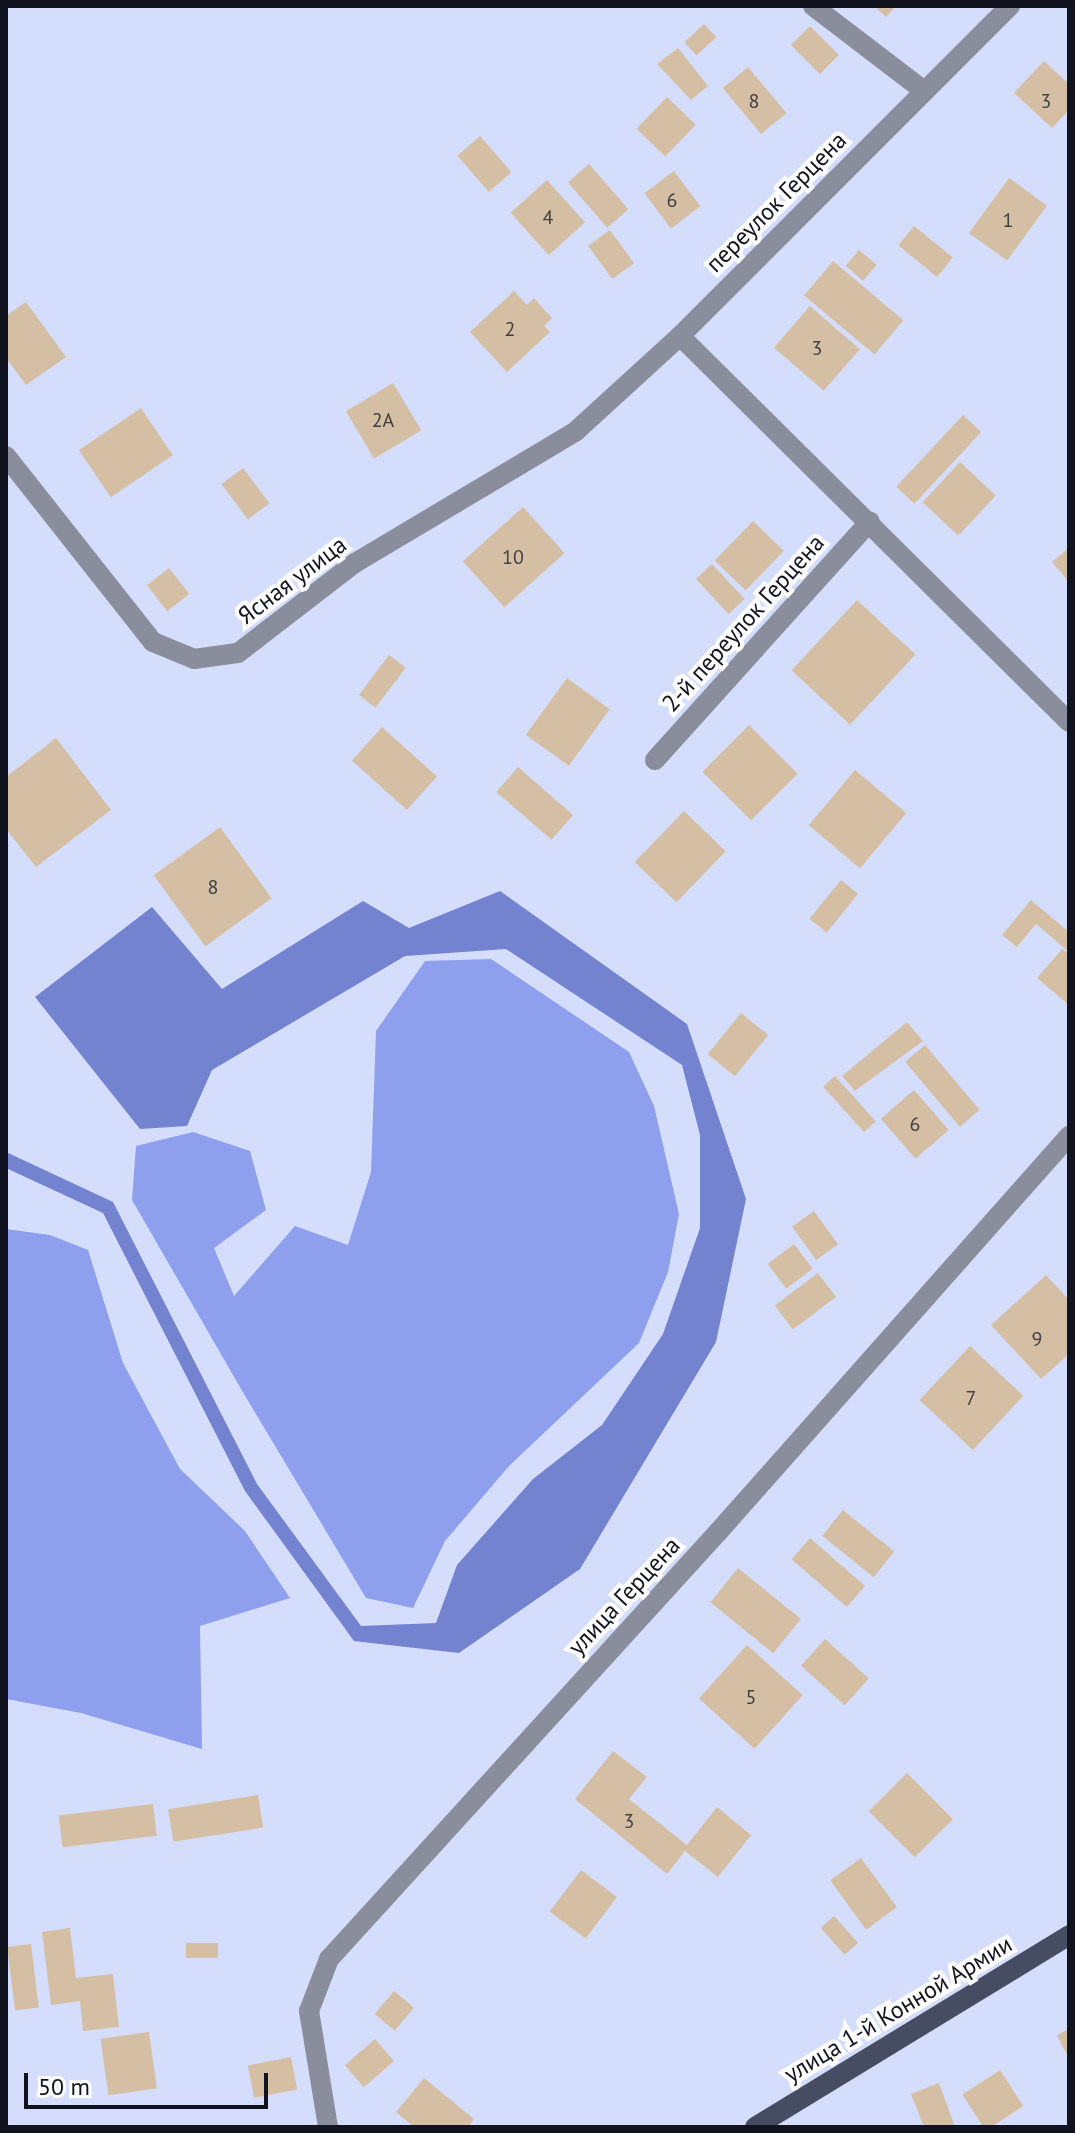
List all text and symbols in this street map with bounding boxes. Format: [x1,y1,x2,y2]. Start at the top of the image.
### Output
house number: 8 [749,89,759,113]
house number: 3 [1041,89,1051,113]
street label: переулок Герцена [700,126,852,278]
house number: 6 [667,188,677,212]
house number: 4 [543,205,553,229]
house number: 1 [1003,208,1013,232]
house number: 2 [505,317,515,341]
house number: 3 [812,336,822,360]
house number: 2А [372,408,394,432]
street label: 2-й переулок Герцена [656,529,830,717]
street label: Ясная улица [232,530,352,630]
house number: 10 [502,545,524,569]
house number: 8 [208,875,218,899]
house number: 6 [910,1112,920,1136]
house number: 9 [1032,1327,1042,1351]
house number: 7 [966,1386,976,1410]
street label: улица Герцена [562,1531,686,1661]
house number: 5 [746,1685,756,1709]
house number: 3 [624,1809,634,1833]
street label: улица 1-й Конной Армии [778,1929,1018,2089]
scale bar [28,2057,272,2107]
text: 50 m [38,2071,90,2102]

